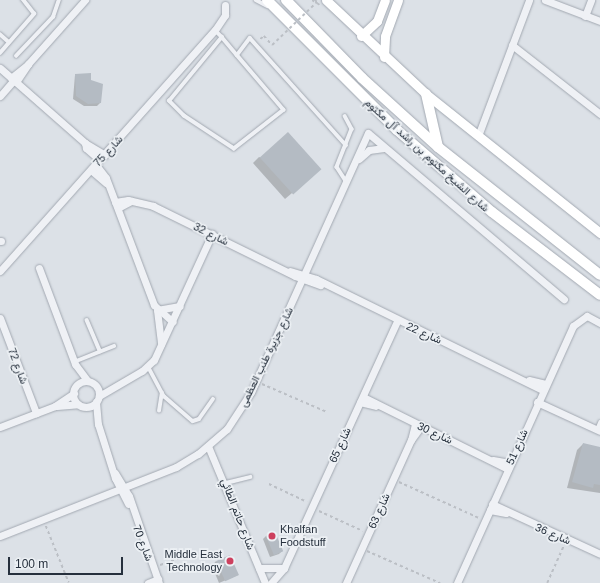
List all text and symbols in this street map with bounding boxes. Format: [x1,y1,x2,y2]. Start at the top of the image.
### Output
street label: شارع الشيخ مكتوم بن راشد آل مكتوم [362,96,492,214]
street label: شارع 75 [91,133,125,169]
street label: شارع 32 [191,220,231,248]
street label: شارع جزيرة طنب العظمى [236,305,296,409]
street label: شارع 22 [404,319,444,347]
street label: شارع 72 [5,346,31,386]
street label: شارع 30 [415,419,455,447]
street label: شارع 65 [326,425,354,465]
street label: شارع 51 [503,427,531,467]
street label: شارع حاتم الطائي [218,476,258,552]
street label: شارع 63 [365,491,393,531]
street label: شارع 36 [533,521,573,547]
street label: شارع 70 [130,523,156,563]
place label: Khalfan Foodstuff [280,523,326,549]
marker: Khalfan Foodstuff [267,531,277,541]
place label: Middle East Technology [165,548,222,574]
scale bar [10,549,125,575]
marker: Middle East Technology [225,556,235,566]
text: 100 m [15,557,48,571]

